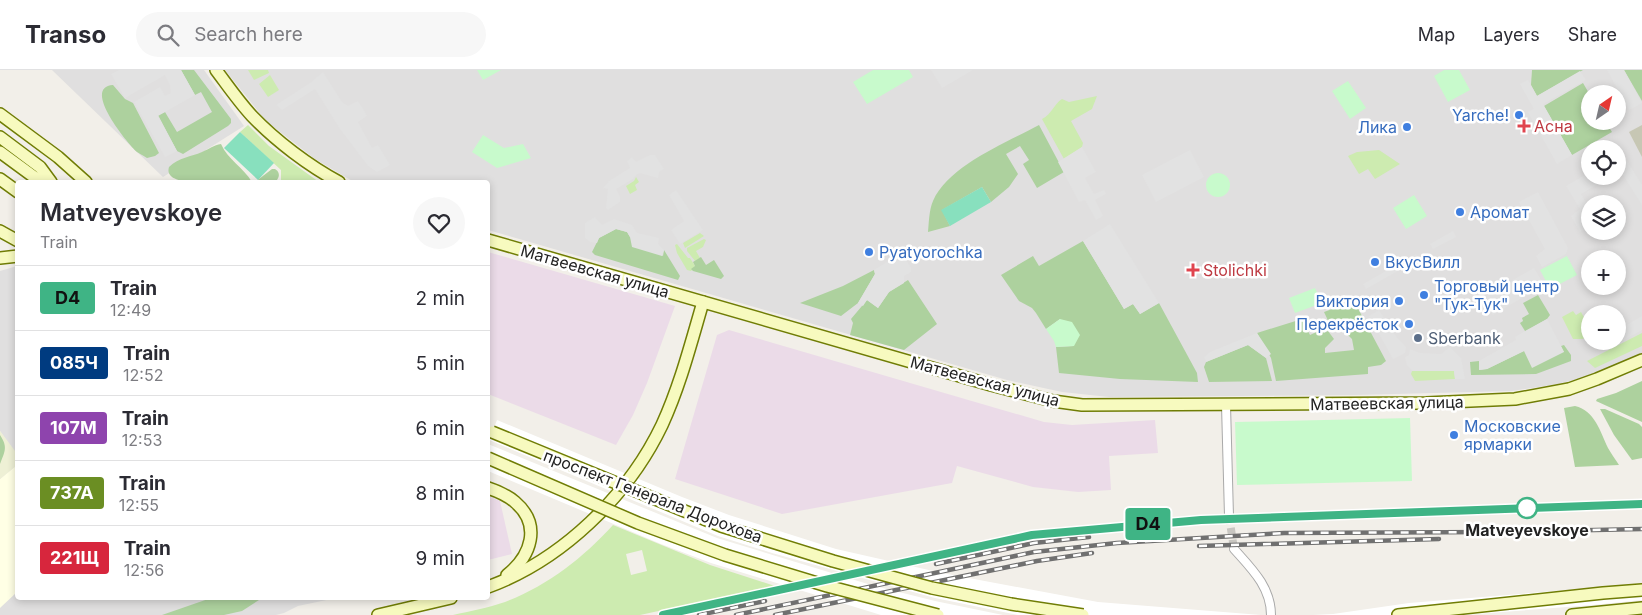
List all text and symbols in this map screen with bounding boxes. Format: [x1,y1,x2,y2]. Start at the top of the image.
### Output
search box [136,12,486,57]
text: Transo [25,20,106,49]
icon: search [154,21,182,49]
text: Search here [194,23,303,46]
text: Map [1418,24,1455,45]
text: Layers [1483,24,1540,45]
text: Share [1568,24,1617,45]
north arrow [1581,85,1626,130]
map controls [1581,85,1626,350]
place label: Yarche! [1452,105,1509,125]
marker: Yarche! [1513,109,1525,121]
place label: Асна [1534,116,1573,136]
place label: Лика [1358,117,1397,137]
marker: Асна [1518,120,1530,132]
marker: Лика [1401,121,1413,133]
button: locate [1581,140,1626,185]
button: layers [1581,195,1626,240]
button: heart [413,197,465,249]
text: Matveyevskoye [40,198,222,227]
place label: Аромат [1470,202,1530,222]
marker: Аромат [1454,206,1466,218]
text: Train [40,232,78,252]
street label: Матвеевская улица [518,240,672,302]
place label: Pyatyorochka [879,242,983,262]
marker: Pyatyorochka [863,246,875,258]
button: + [1581,250,1626,295]
place label: ВкусВилл [1385,252,1460,272]
marker: ВкусВилл [1369,256,1381,268]
place label: Stolichki [1203,260,1267,280]
marker: Stolichki [1187,264,1199,276]
place label: Торговый центр "Тук-Тук" [1434,276,1559,314]
text: Train [110,277,157,300]
text: D4 [55,287,80,308]
text: 2 min [416,287,465,310]
marker: Торговый центр "Тук-Тук" [1418,289,1430,301]
place label: Виктория [1315,291,1389,311]
marker: Виктория [1393,295,1405,307]
text: 12:49 [110,300,151,320]
button: − [1581,305,1626,350]
place label: Перекрёсток [1296,314,1399,334]
marker: Перекрёсток [1403,318,1415,330]
place label: Sberbank [1428,328,1501,348]
marker: Sberbank [1412,332,1424,344]
text: Train [123,342,170,365]
street label: Матвеевская улица [908,351,1062,411]
text: 085Ч [50,352,98,373]
text: 5 min [416,352,465,375]
text: 12:52 [123,365,163,385]
street label: Матвеевская улица [1310,392,1464,414]
text: Train [122,407,169,430]
place label: Московские ярмарки [1464,416,1561,454]
text: 107М [50,417,97,438]
text: 6 min [415,417,465,440]
marker: Московские ярмарки [1448,429,1460,441]
text: 12:53 [122,430,162,450]
street label: проспект Генерала Дорохова [541,445,765,547]
text: Train [119,472,166,495]
text: 737А [50,482,94,503]
text: 8 min [415,482,465,505]
text: 12:55 [119,495,159,515]
marker: Matveyevskoye [1516,497,1538,519]
line badge: D4 [1126,508,1170,540]
text: D4 [1135,513,1161,534]
place label: Matveyevskoye [1465,520,1589,540]
text: Train [124,537,171,560]
text: 221Щ [50,547,99,568]
text: 9 min [415,547,465,570]
text: 12:56 [124,560,164,580]

